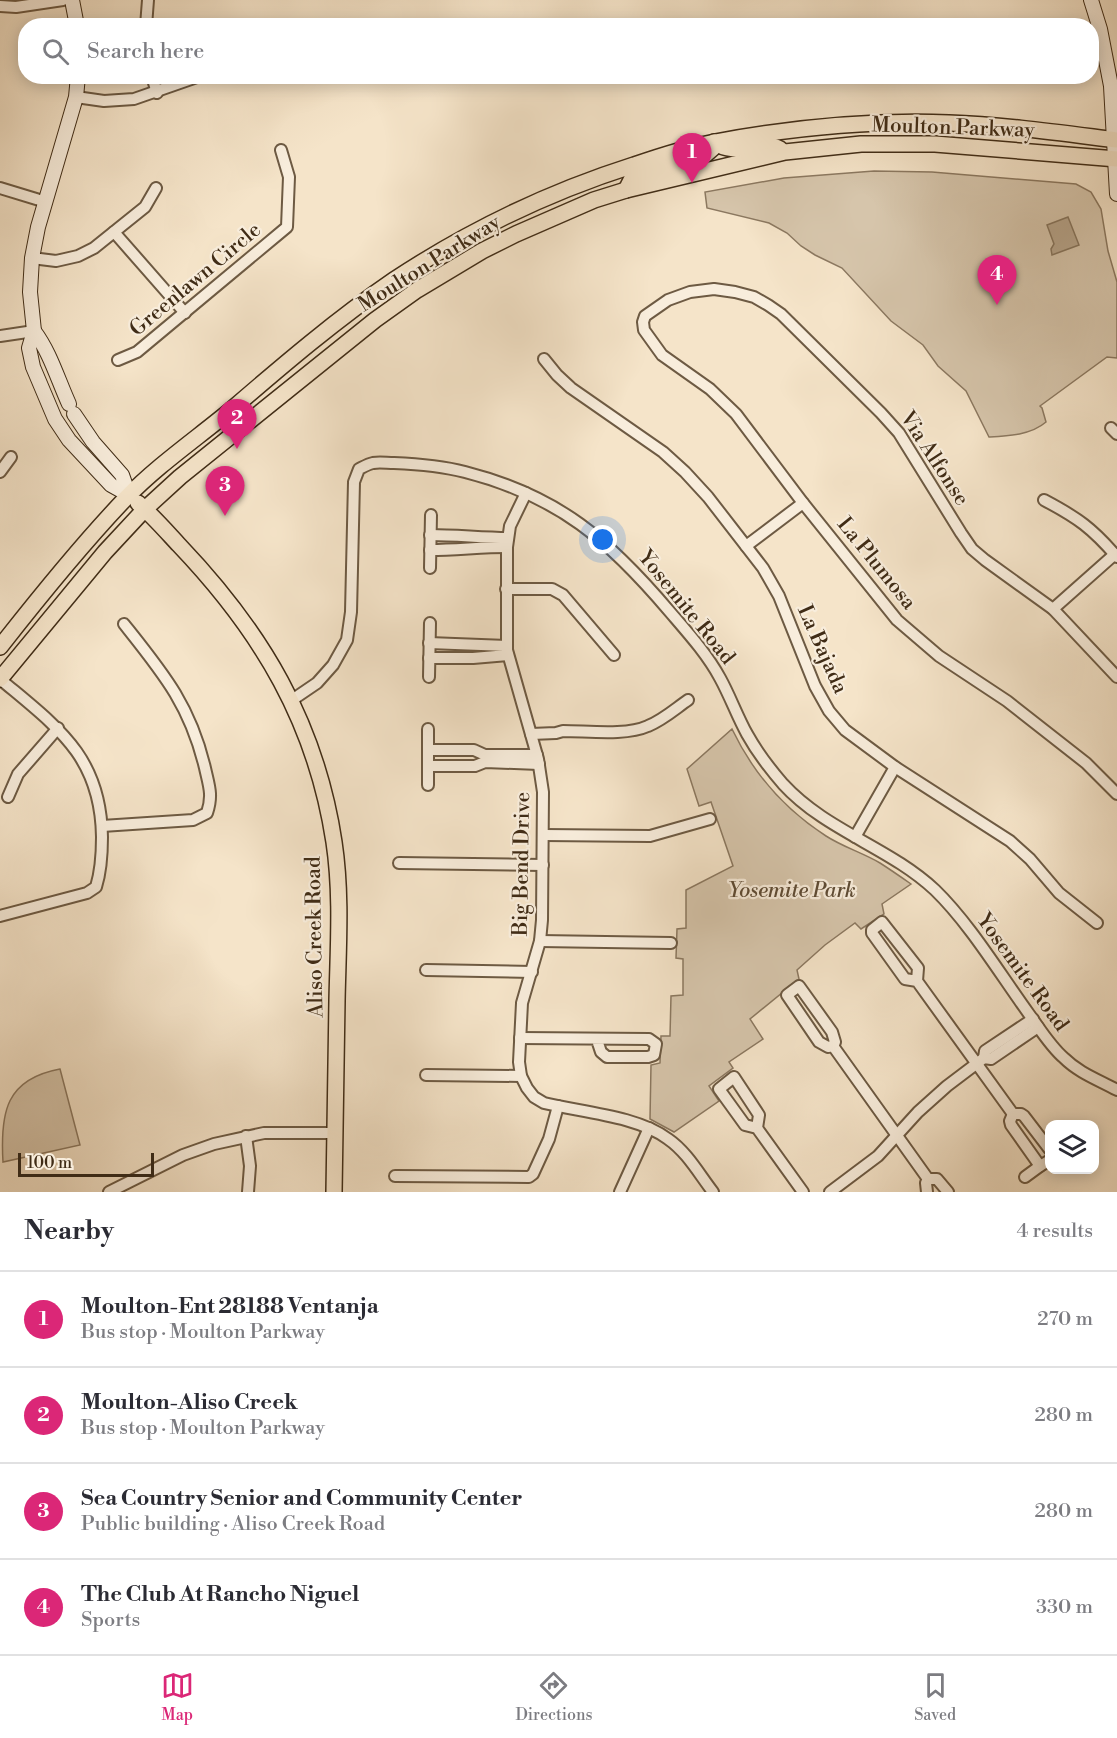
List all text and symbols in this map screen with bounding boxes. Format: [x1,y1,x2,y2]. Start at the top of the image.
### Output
search box [18,18,1099,84]
icon: search [39,35,72,68]
text: Search here [87,38,204,65]
street label: Moulton Parkway [871,112,1036,144]
pin: 1 [672,134,712,183]
street label: Moulton Parkway [353,209,506,318]
street label: Greenlawn Circle [125,217,267,342]
pin: 4 [978,256,1016,305]
pin: 2 [218,400,256,449]
street label: Via Alfonse [893,405,974,511]
pin: 3 [206,466,244,516]
street label: La Plumosa [831,512,922,615]
your location [588,525,617,554]
street label: Yosemite Road [632,544,740,670]
street label: La Bajada [791,601,853,698]
street label: Big Bend Drive [508,792,536,937]
street label: Aliso Creek Road [301,856,329,1019]
park label: Yosemite Park [728,878,856,904]
street label: Yosemite Road [970,908,1074,1037]
map controls [1045,1120,1099,1174]
button: layers [1045,1120,1099,1174]
scale bar [18,1150,154,1178]
text: 100 m [27,1153,72,1173]
text: Nearby [24,1215,114,1247]
text: 4 results [1016,1219,1093,1244]
text: Moulton-Ent 28188 Ventanja [81,1293,379,1320]
text: 1 [39,1307,48,1332]
text: 270 m [1037,1307,1093,1332]
text: Bus stop · Moulton Parkway [81,1320,325,1345]
text: Moulton-Aliso Creek [81,1389,298,1416]
text: 2 [37,1403,50,1428]
text: 280 m [1034,1403,1093,1428]
text: Bus stop · Moulton Parkway [81,1416,325,1441]
text: Sea Country Senior and Community Center [81,1485,522,1512]
text: 3 [37,1499,50,1524]
text: 280 m [1034,1499,1093,1524]
text: Public building · Aliso Creek Road [81,1512,385,1537]
text: The Club At Rancho Niguel [81,1581,359,1608]
text: 4 [37,1595,50,1620]
text: 330 m [1036,1595,1093,1620]
text: Sports [81,1608,140,1633]
tab: Map [161,1669,194,1725]
tab: Directions [515,1669,593,1725]
tab: Saved [914,1669,956,1725]

